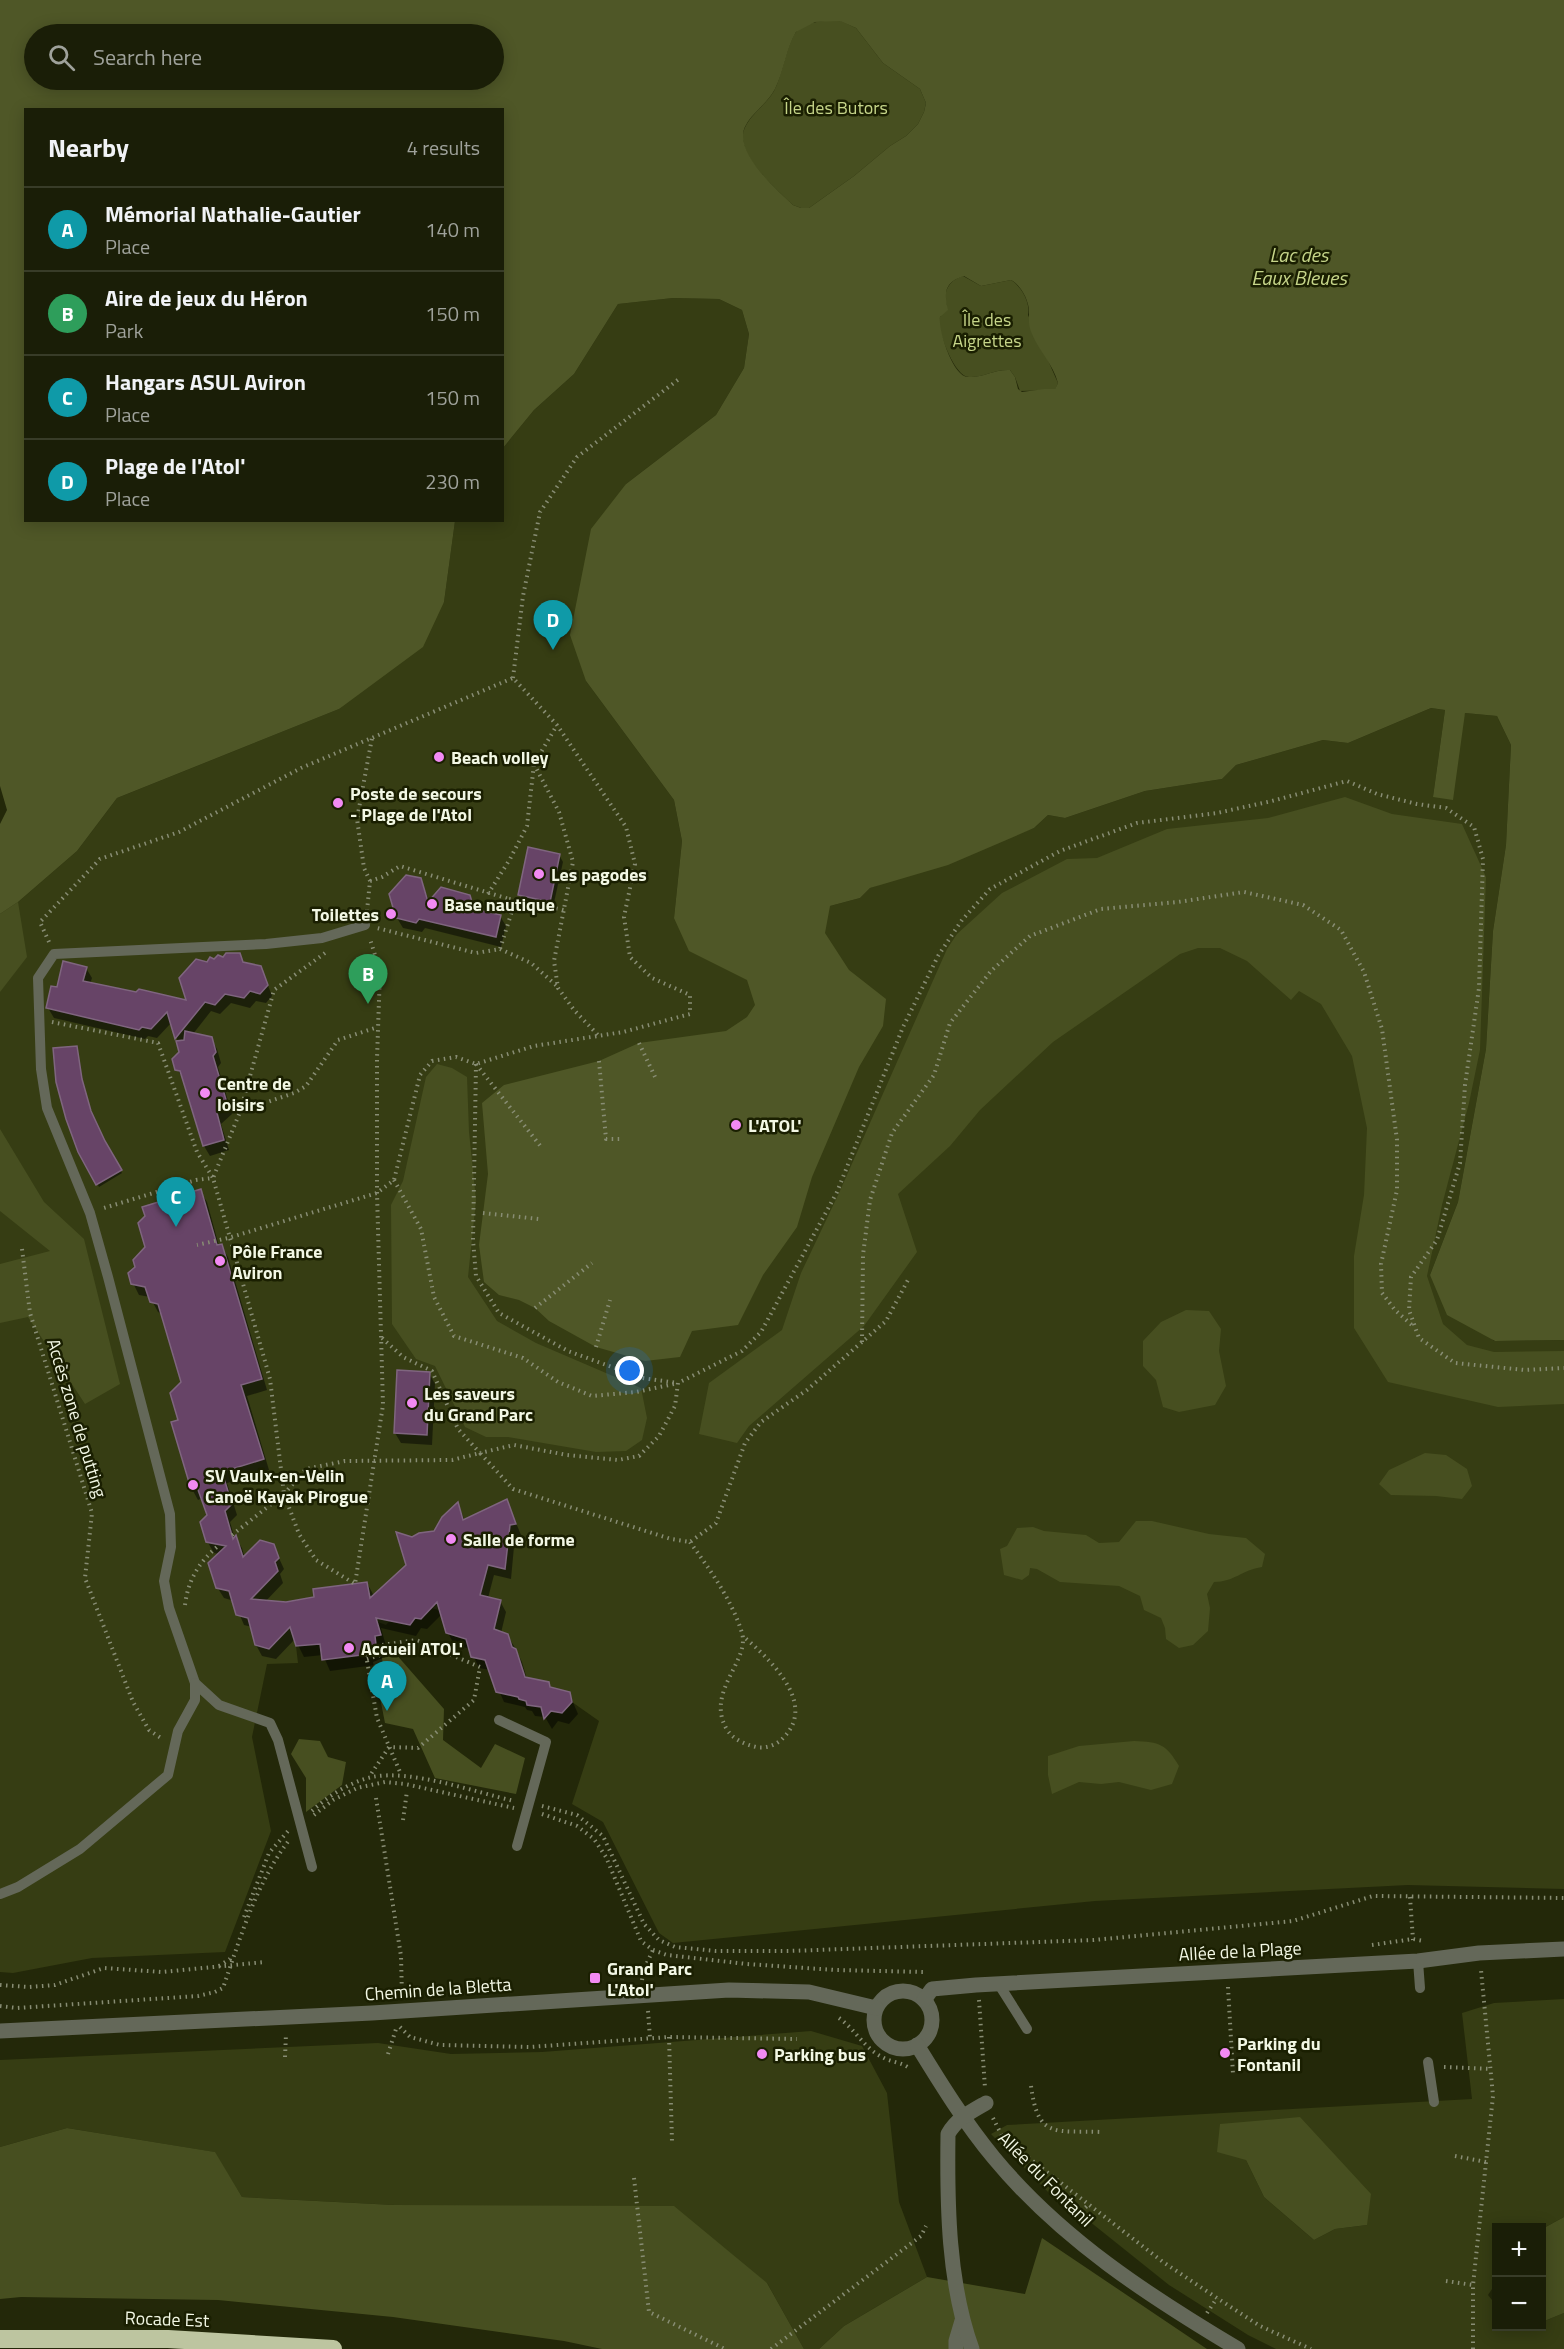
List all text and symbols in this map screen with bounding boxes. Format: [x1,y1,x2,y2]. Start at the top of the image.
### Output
search box [24,24,504,90]
text: Search here [93,40,202,74]
icon: search [45,41,78,74]
park label: Île des Butors [783,94,888,121]
text: Nearby [48,128,129,167]
text: 4 results [407,132,480,163]
text: Mémorial Nathalie-Gautier [105,197,361,231]
text: A [61,214,74,245]
text: 140 m [425,214,480,245]
text: Place [105,231,150,262]
water label: Lac des Eaux Bleues [1251,239,1348,293]
text: Aire de jeux du Héron [105,281,308,315]
text: B [61,298,74,329]
text: 150 m [425,298,480,329]
park label: Île des Aigrettes [952,306,1022,354]
text: Park [105,315,143,346]
text: Hangars ASUL Aviron [105,365,306,399]
text: C [62,382,73,413]
text: 150 m [425,382,480,413]
text: Place [105,399,150,430]
text: Plage de l'Atol' [105,449,246,483]
text: D [61,466,74,497]
text: 230 m [425,466,480,497]
text: Place [105,483,150,514]
pin: D [534,600,572,650]
place label: Beach volley [451,744,548,771]
marker: Beach volley [432,750,446,764]
place label: Poste de secours - Plage de l'Atol [350,780,482,828]
marker: Poste de secours - Plage de l'Atol [331,796,345,810]
place label: Les pagodes [551,861,647,888]
marker: Les pagodes [532,867,546,881]
place label: Base nautique [444,891,555,918]
marker: Base nautique [425,897,439,911]
place label: Toilettes [312,901,379,928]
marker: Toilettes [384,907,398,921]
pin: B [348,954,388,1004]
place label: Centre de loisirs [217,1070,291,1118]
marker: Centre de loisirs [198,1086,212,1100]
place label: L'ATOL' [748,1112,802,1139]
marker: L'ATOL' [729,1118,743,1132]
pin: C [156,1178,195,1227]
place label: Pôle France Aviron [232,1238,322,1286]
marker: Pôle France Aviron [213,1254,227,1268]
street label: Accès zone de putting [40,1335,114,1501]
your location [615,1356,644,1385]
place label: Les saveurs du Grand Parc [424,1380,533,1428]
marker: Les saveurs du Grand Parc [405,1396,419,1410]
place label: SV Vaulx-en-Velin Canoë Kayak Pirogue [205,1462,368,1510]
marker: SV Vaulx-en-Velin Canoë Kayak Pirogue [186,1478,200,1492]
place label: Salle de forme [463,1526,575,1553]
marker: Salle de forme [444,1532,458,1546]
place label: Accueil ATOL' [361,1635,463,1662]
marker: Accueil ATOL' [342,1641,356,1655]
pin: A [368,1662,406,1711]
street label: Allée de la Plage [1178,1934,1302,1968]
place label: Grand Parc L'Atol' [607,1955,692,2003]
street label: Chemin de la Bletta [364,1970,512,2008]
marker: Grand Parc L'Atol' [588,1971,602,1985]
place label: Parking du Fontanil [1237,2030,1321,2078]
place label: Parking bus [774,2041,866,2068]
marker: Parking du Fontanil [1218,2046,1232,2060]
marker: Parking bus [755,2047,769,2061]
street label: Allée du Fontanil [992,2125,1100,2233]
map controls [1492,2223,1546,2331]
button: + [1492,2223,1546,2277]
button: − [1492,2277,1546,2331]
street label: Rocade Est [124,2304,210,2334]

